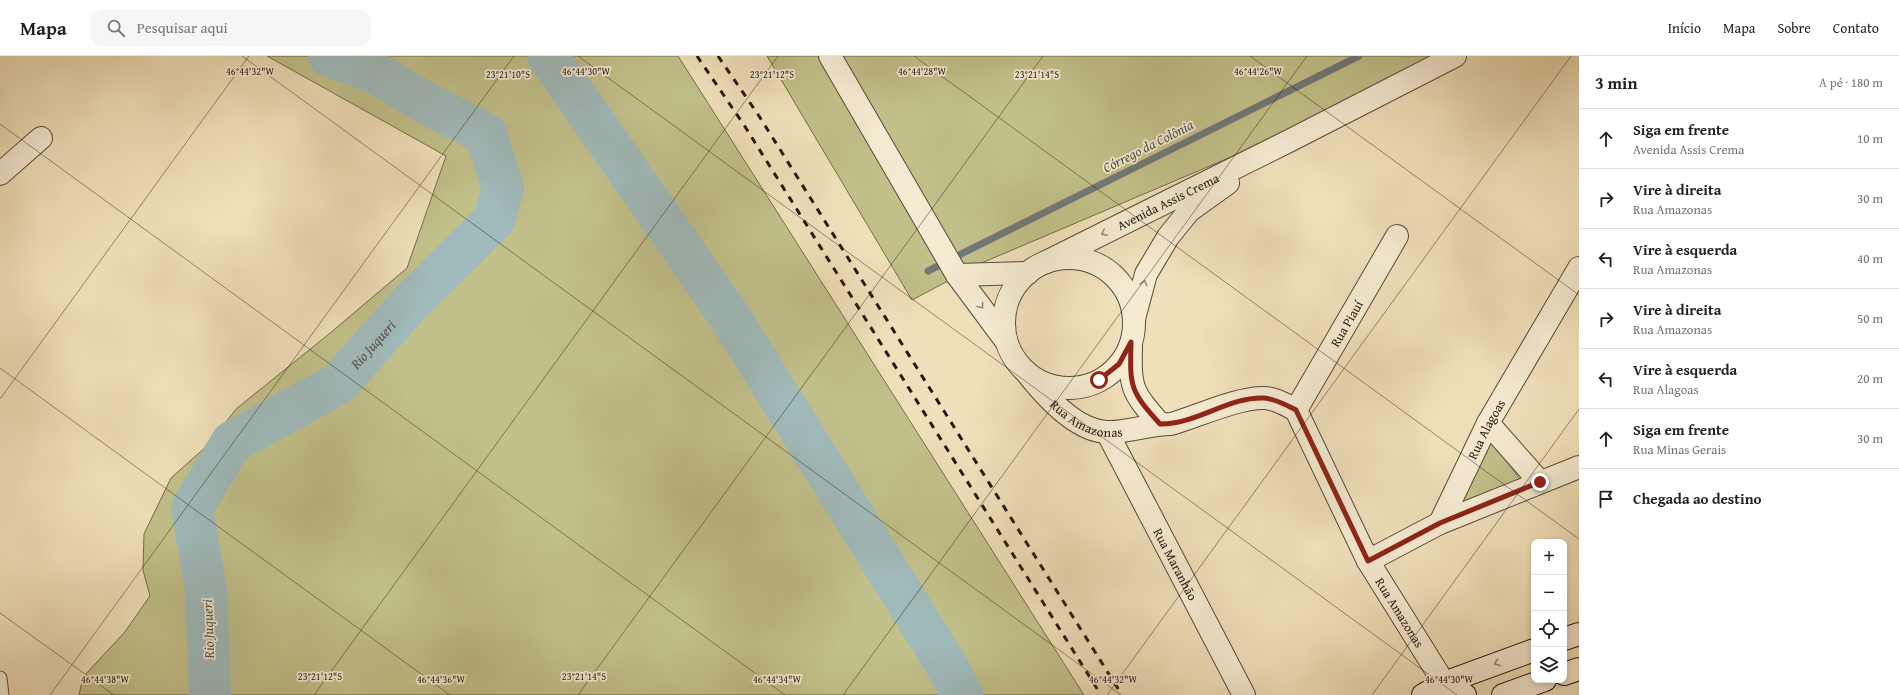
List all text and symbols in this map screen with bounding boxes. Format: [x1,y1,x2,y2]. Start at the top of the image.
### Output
search box [91,10,371,46]
text: Mapa [20,14,67,42]
icon: search [105,17,127,39]
text: Pesquisar aqui [137,17,228,38]
text: Início [1668,18,1701,38]
text: Mapa [1723,18,1755,38]
text: Sobre [1777,18,1811,38]
text: Contato [1833,18,1879,38]
text: 46°44'32"W [226,64,274,79]
text: 46°44'30"W [562,64,610,79]
text: 46°44'28"W [898,64,946,79]
text: 46°44'26"W [1234,64,1282,79]
text: 23°21'10"S [486,67,530,82]
text: 23°21'12"S [750,67,794,82]
text: 23°21'14"S [1015,67,1059,82]
text: 3 min [1595,70,1637,95]
text: A pé · 180 m [1819,73,1883,92]
water label: Córrego da Colônia [1099,114,1197,177]
text: Siga em frente [1633,119,1729,140]
icon: ahead [1595,128,1617,150]
text: 10 m [1857,129,1883,148]
text: Avenida Assis Crema [1633,140,1744,159]
street label: Avenida Assis Crema [1114,168,1223,235]
text: Vire à direita [1633,179,1721,200]
icon: right [1595,188,1617,210]
text: 30 m [1857,189,1883,208]
text: Rua Amazonas [1633,200,1712,219]
one-way arrow [1101,228,1108,236]
text: Vire à esquerda [1633,239,1737,260]
icon: left [1595,248,1617,270]
text: 40 m [1857,249,1883,268]
text: Rua Amazonas [1633,260,1712,279]
one-way arrow [1139,279,1147,286]
street label: Rua Piauí [1325,296,1367,350]
text: Vire à direita [1633,299,1721,320]
one-way arrow [976,302,983,309]
icon: right [1595,308,1617,330]
text: 50 m [1857,309,1883,328]
water label: Rio Juqueri [345,316,400,374]
text: Rua Amazonas [1633,320,1712,339]
text: Vire à esquerda [1633,359,1737,380]
icon: left [1595,368,1617,390]
text: 20 m [1857,369,1883,388]
route start [1090,371,1108,389]
text: Rua Alagoas [1633,380,1699,399]
street label: Rua Amazonas [1046,395,1123,442]
street label: Rua Alagoas [1462,395,1510,462]
text: Siga em frente [1633,419,1729,440]
icon: ahead [1595,428,1617,450]
text: 30 m [1857,429,1883,448]
text: Rua Minas Gerais [1633,440,1726,459]
route end [1531,473,1549,491]
icon: arrive [1595,488,1617,510]
text: Chegada ao destino [1633,488,1761,509]
street label: Rua Maranhão [1149,525,1203,604]
map controls [1531,539,1567,683]
button: + [1531,539,1567,575]
street label: Rua Amazonas [1371,574,1429,651]
button: − [1531,575,1567,611]
water label: Rio Juqueri [197,599,219,660]
button: locate [1531,611,1567,647]
button: layers [1531,647,1567,683]
one-way arrow [1494,658,1501,667]
text: 23°21'12"S [298,669,342,684]
text: 23°21'14"S [562,669,606,684]
text: 46°44'38"W [81,672,129,687]
text: 46°44'36"W [417,672,465,687]
text: 46°44'34"W [753,672,801,687]
text: 46°44'32"W [1089,672,1137,687]
text: 46°44'30"W [1425,672,1473,687]

